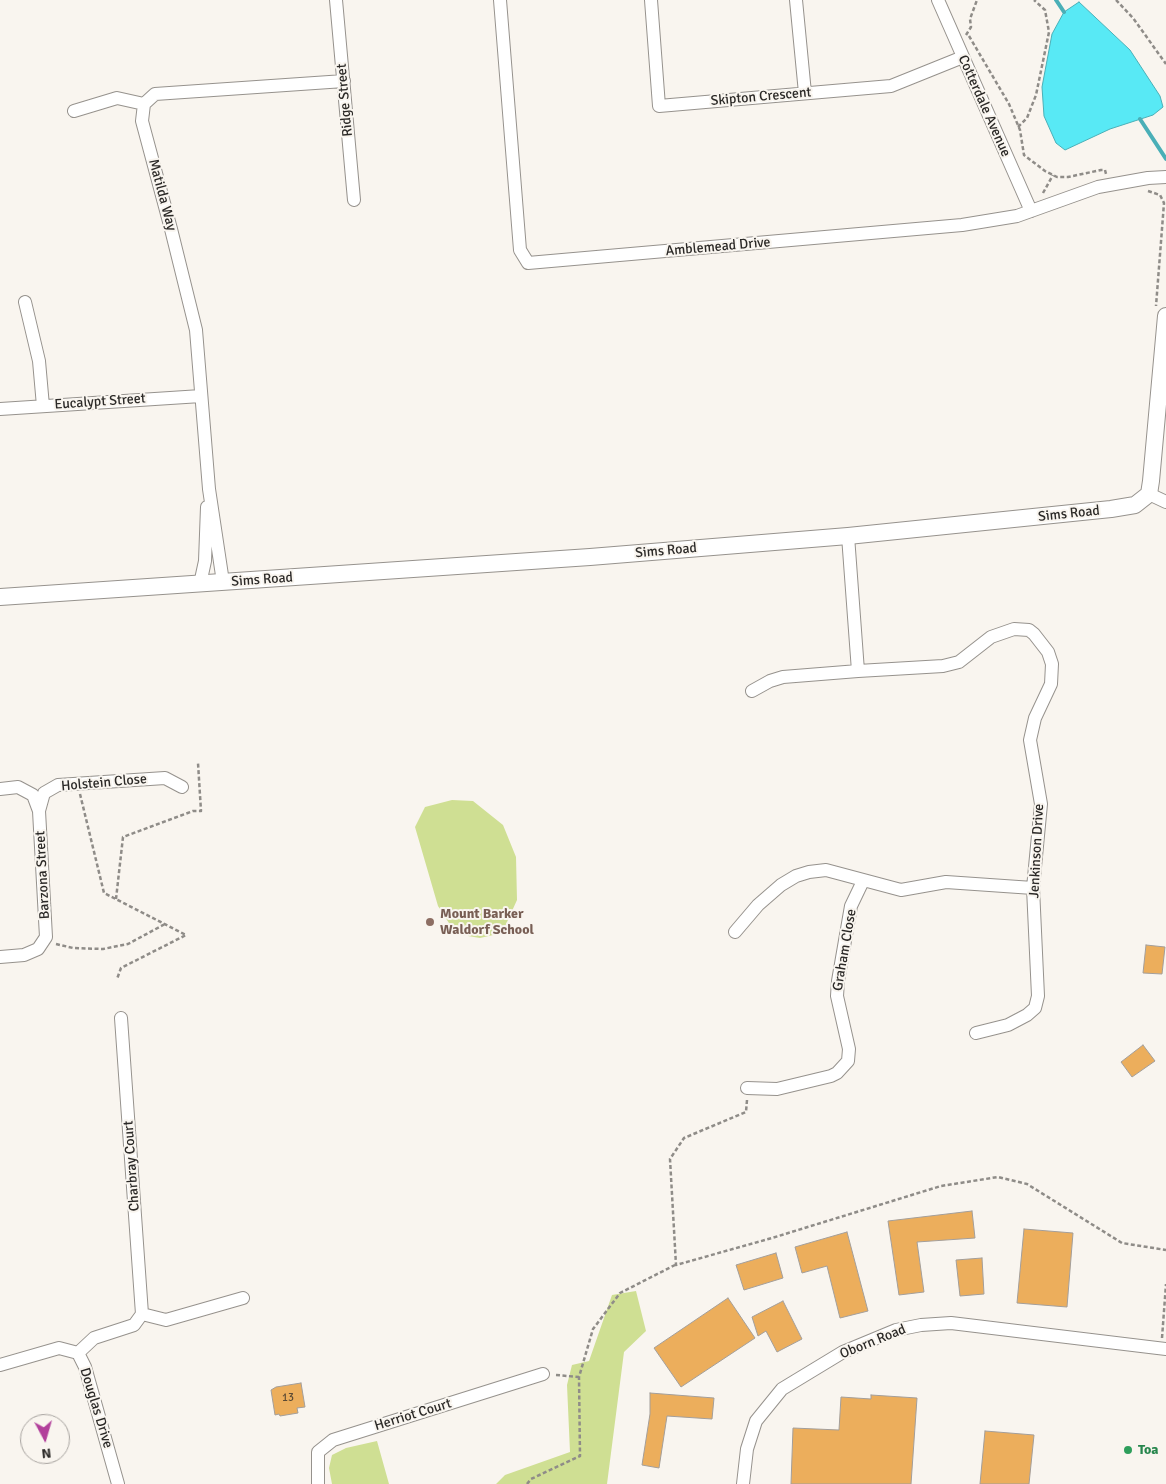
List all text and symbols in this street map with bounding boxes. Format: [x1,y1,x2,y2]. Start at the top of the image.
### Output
street label: Cotterdale Avenue [954,53,1014,159]
street label: Ridge Street [333,63,357,137]
street label: Skipton Crescent [710,84,812,110]
street label: Matilda Way [144,157,180,233]
street label: Amblemead Drive [665,234,771,260]
street label: Eucalypt Street [54,390,146,414]
street label: Sims Road [1037,502,1101,526]
street label: Sims Road [634,540,698,562]
street label: Sims Road [231,569,293,591]
street label: Holstein Close [60,771,148,795]
street label: Jenkinson Drive [1026,803,1048,899]
street label: Barzona Street [32,830,54,920]
place label: Mount Barker Waldorf School [440,906,534,939]
street label: Graham Close [830,908,860,992]
marker: Mount Barker Waldorf School [424,916,436,928]
street label: Charbray Court [120,1120,144,1212]
street label: Oborn Road [838,1321,908,1363]
street label: Douglas Drive [76,1366,116,1450]
house number: 13 [282,1391,294,1405]
street label: Herriot Court [373,1395,453,1435]
north arrow [20,1414,70,1464]
place label: Toa [1138,1442,1158,1458]
text: N [41,1444,52,1462]
marker: Toa [1122,1444,1134,1456]

